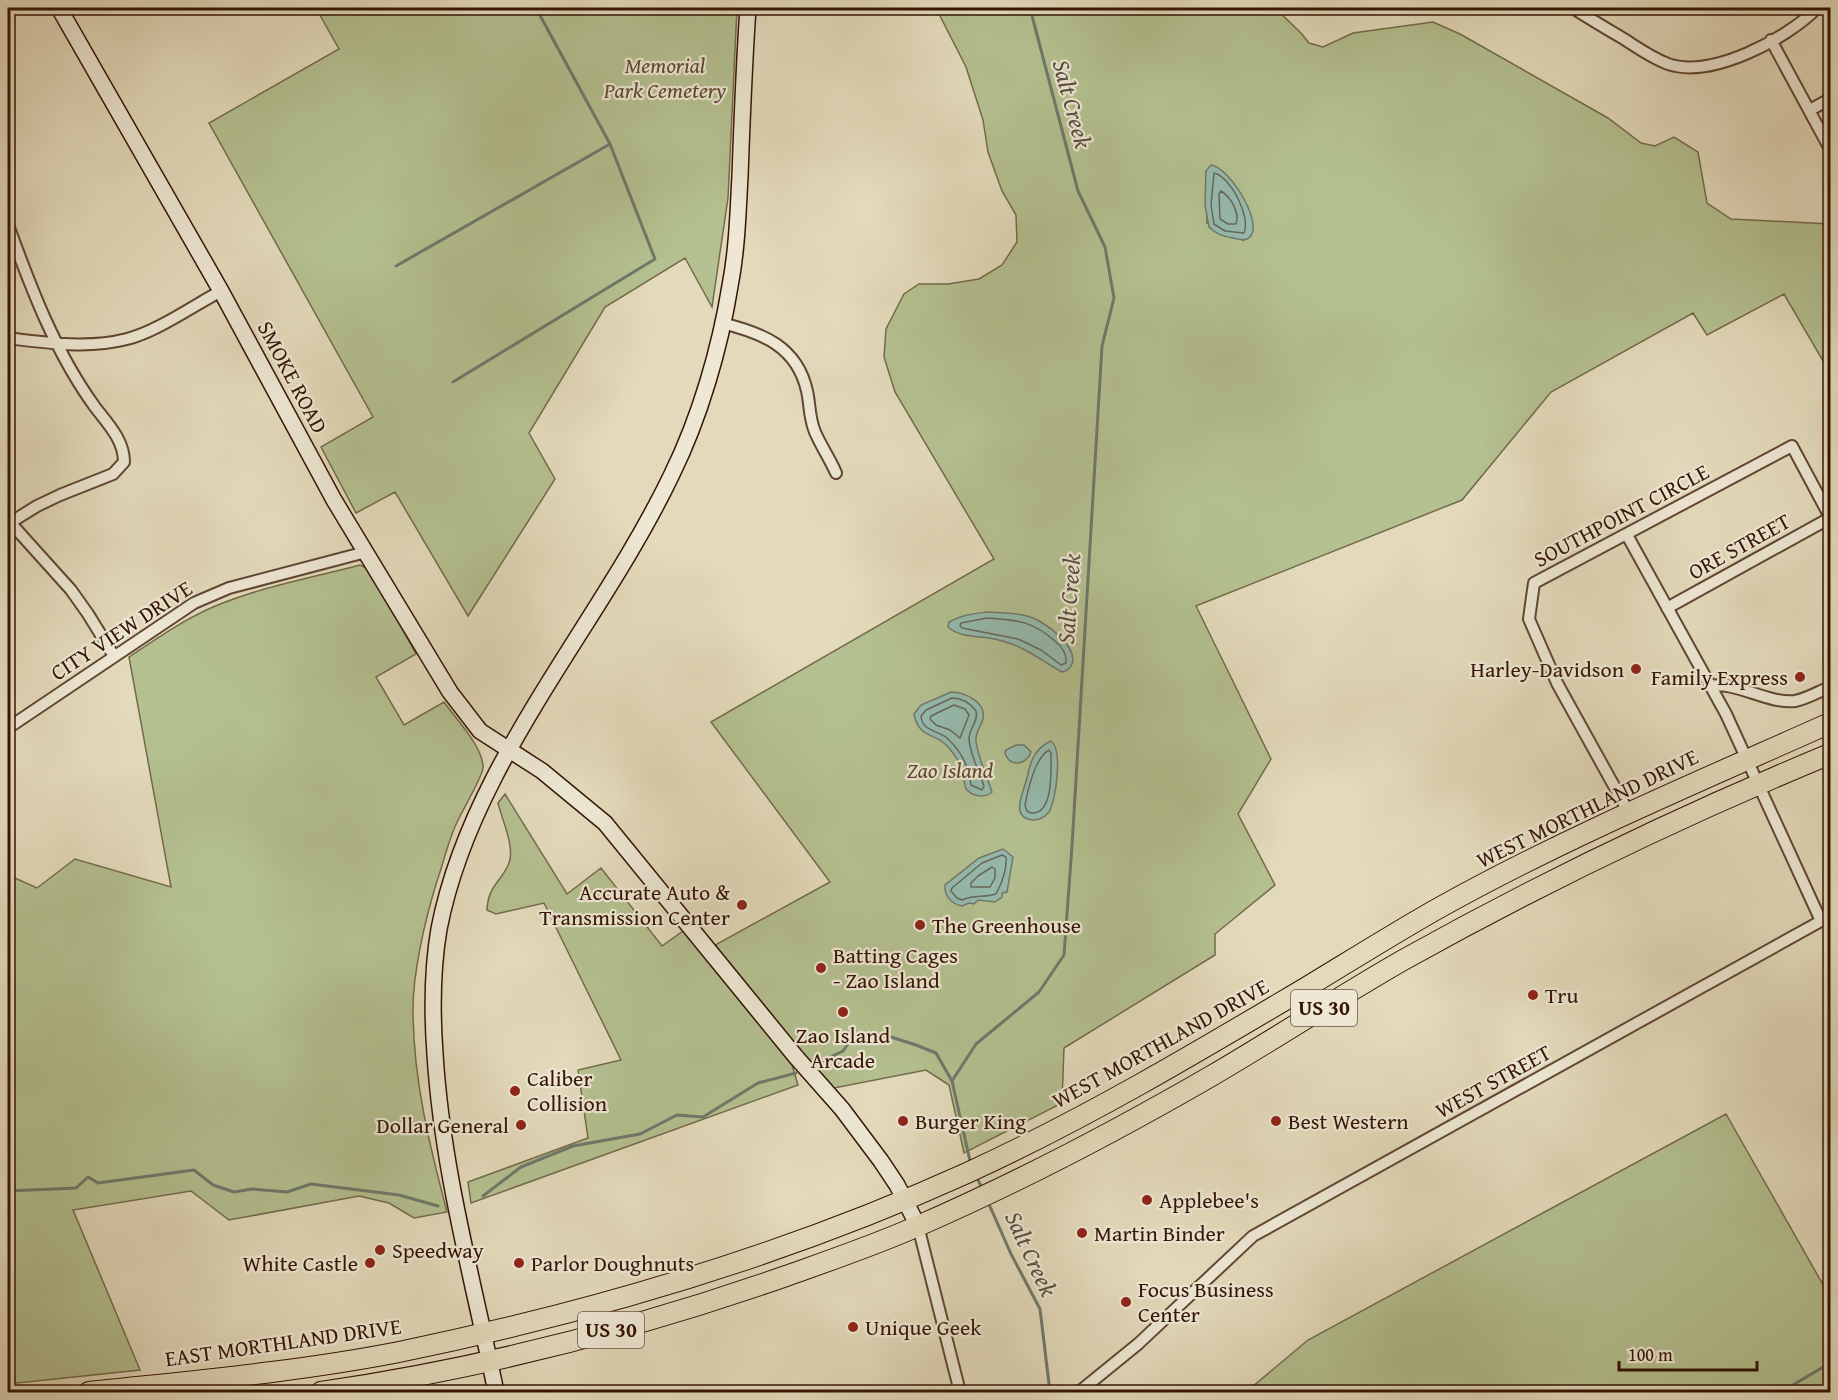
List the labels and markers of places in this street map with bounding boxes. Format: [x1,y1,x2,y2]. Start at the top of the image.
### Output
place label: Harley-Davidson [1470,653,1625,685]
place label: Family Express [1651,661,1788,693]
marker: Harley-Davidson [1629,662,1643,676]
marker: Family Express [1793,670,1807,684]
place label: Accurate Auto & Transmission Center [539,876,730,933]
marker: Accurate Auto & Transmission Center [735,898,749,912]
place label: The Greenhouse [932,909,1081,941]
marker: The Greenhouse [913,918,927,932]
place label: Batting Cages - Zao Island [833,939,958,996]
marker: Batting Cages - Zao Island [814,961,828,975]
place label: Tru [1545,979,1578,1011]
marker: Tru [1526,988,1540,1002]
marker: Zao Island Arcade [836,1005,850,1019]
place label: Zao Island Arcade [796,1019,890,1076]
place label: Caliber Collision [527,1062,608,1119]
marker: Caliber Collision [508,1084,522,1098]
place label: Burger King [915,1105,1026,1137]
place label: Best Western [1288,1105,1409,1137]
place label: Dollar General [376,1109,509,1141]
marker: Burger King [896,1114,910,1128]
marker: Best Western [1269,1114,1283,1128]
marker: Dollar General [514,1118,528,1132]
place label: Applebee's [1159,1184,1259,1216]
marker: Applebee's [1140,1193,1154,1207]
place label: Martin Binder [1094,1217,1225,1249]
marker: Martin Binder [1075,1226,1089,1240]
place label: Speedway [392,1234,484,1266]
marker: Speedway [373,1243,387,1257]
place label: White Castle [242,1247,358,1279]
place label: Parlor Doughnuts [531,1247,694,1279]
marker: White Castle [363,1256,377,1270]
marker: Parlor Doughnuts [512,1256,526,1270]
place label: Focus Business Center [1138,1273,1274,1330]
marker: Focus Business Center [1119,1295,1133,1309]
place label: Unique Geek [865,1311,982,1343]
marker: Unique Geek [846,1320,860,1334]

